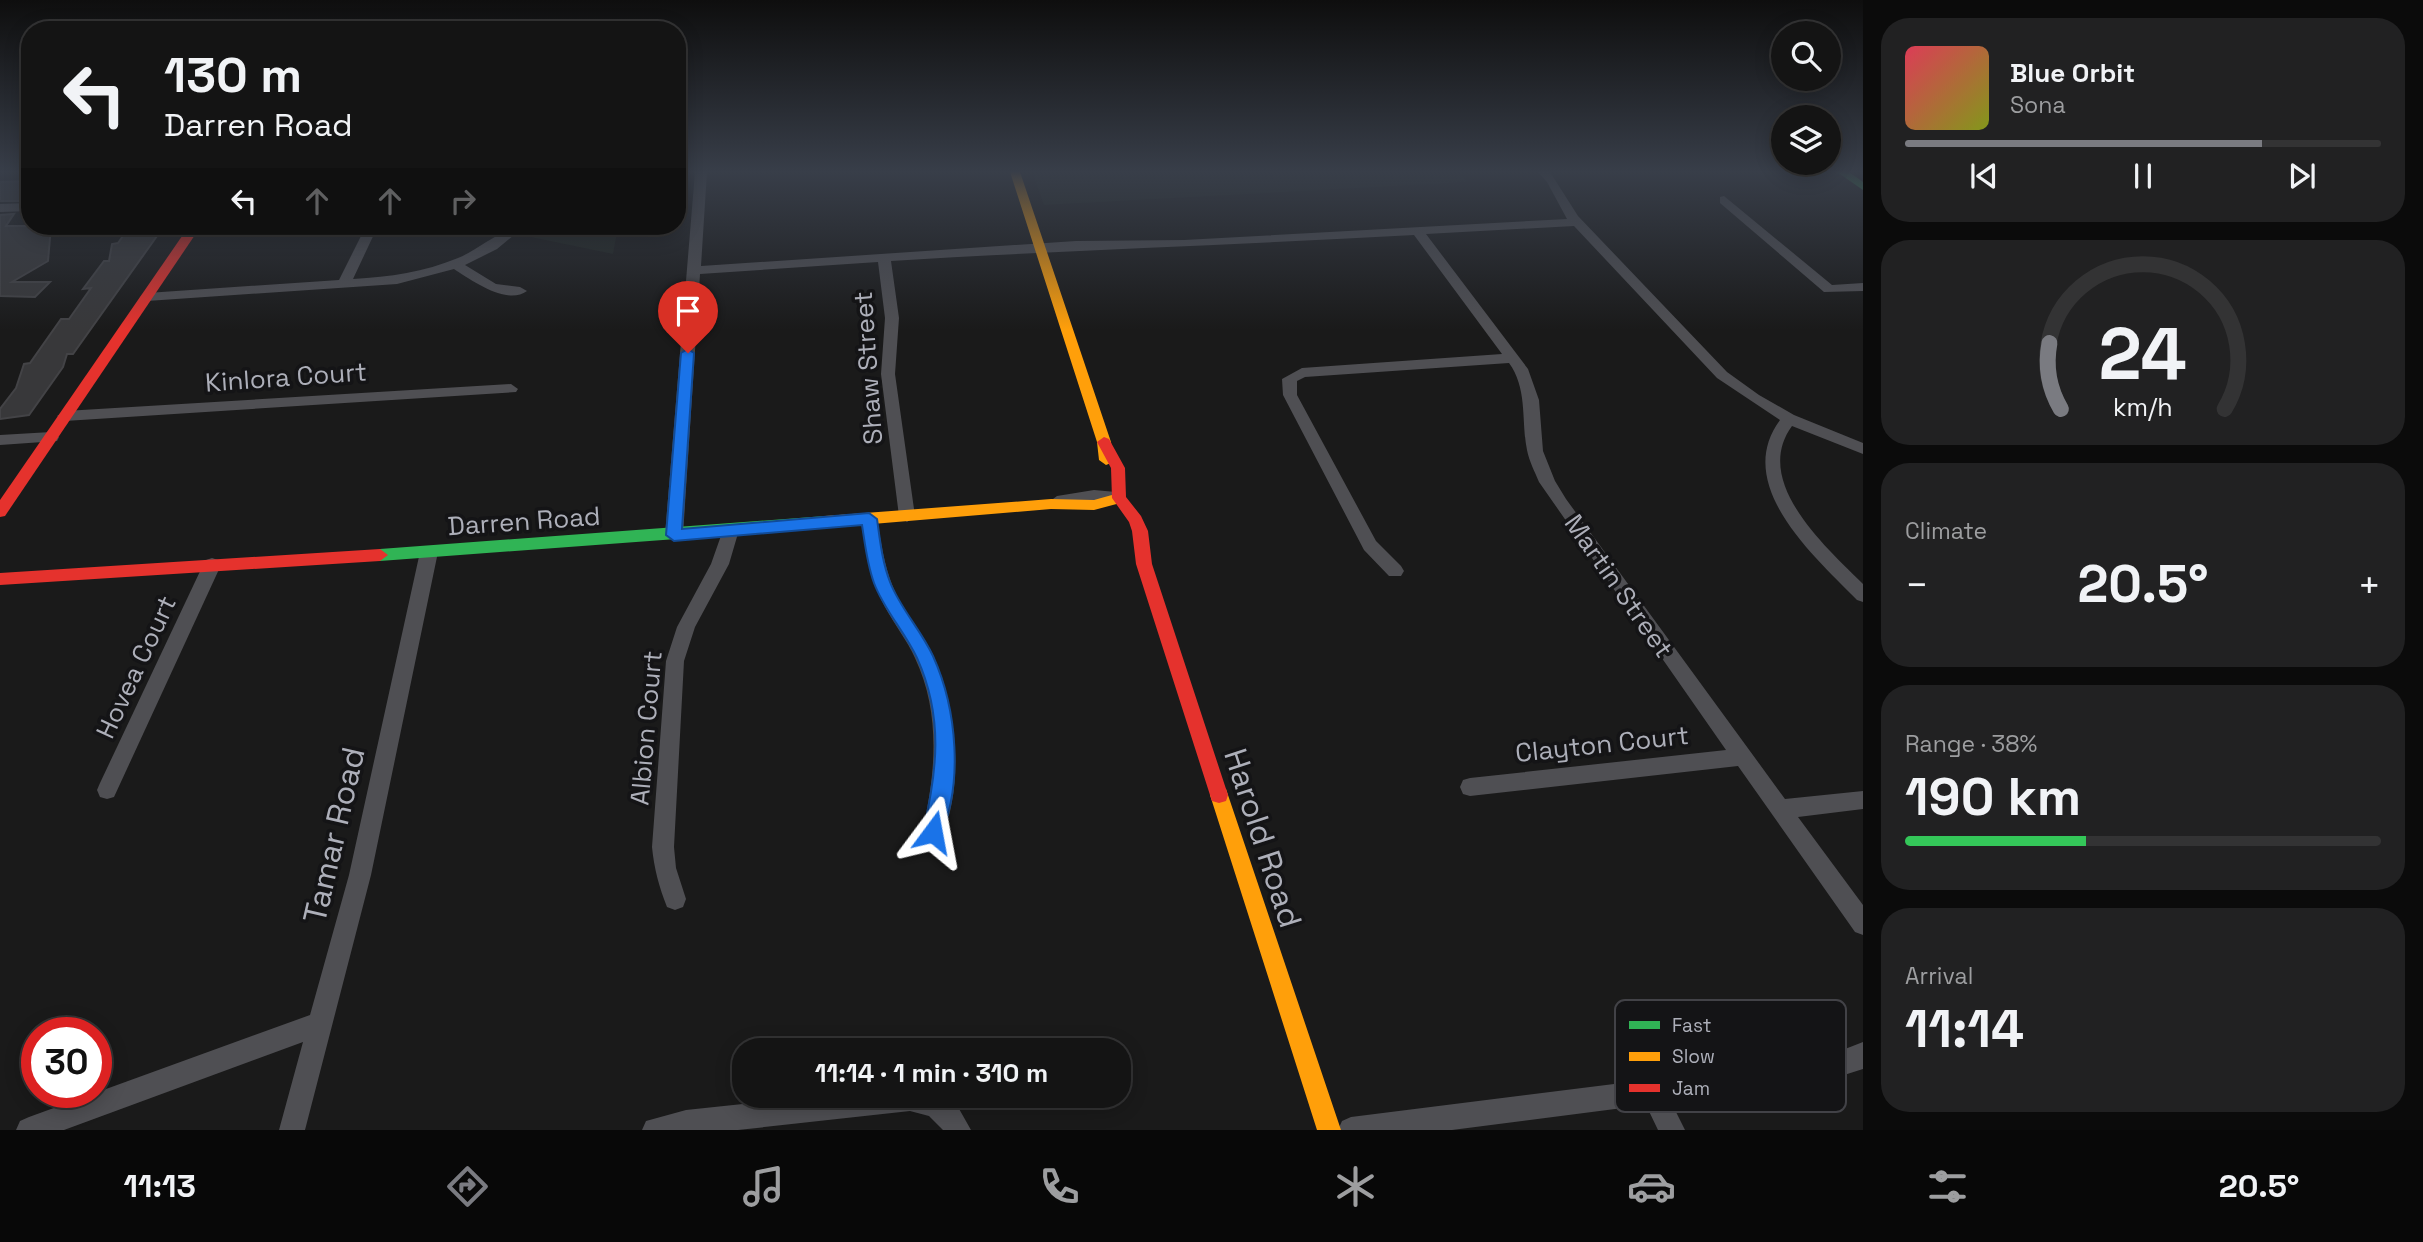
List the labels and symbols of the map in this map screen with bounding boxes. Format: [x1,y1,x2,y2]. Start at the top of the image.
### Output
pin [658,281,718,353]
street label: Shaw Street [846,290,890,446]
street label: Kinlora Court [204,354,368,400]
street label: Darren Road [446,499,602,543]
street label: Martin Street [1557,508,1681,664]
street label: Hovea Court [88,590,184,744]
street label: Albion Court [622,649,670,807]
street label: Clayton Court [1514,718,1690,770]
street label: Tamar Road [294,743,374,927]
street label: Harold Road [1215,743,1311,933]
position arrow [896,795,970,869]
legend [1615,1000,1846,1112]
text: Fast [1672,1013,1712,1038]
speed limit sign: 30 [21,1017,112,1108]
text: Slow [1672,1044,1715,1069]
text: Jam [1672,1076,1710,1101]

